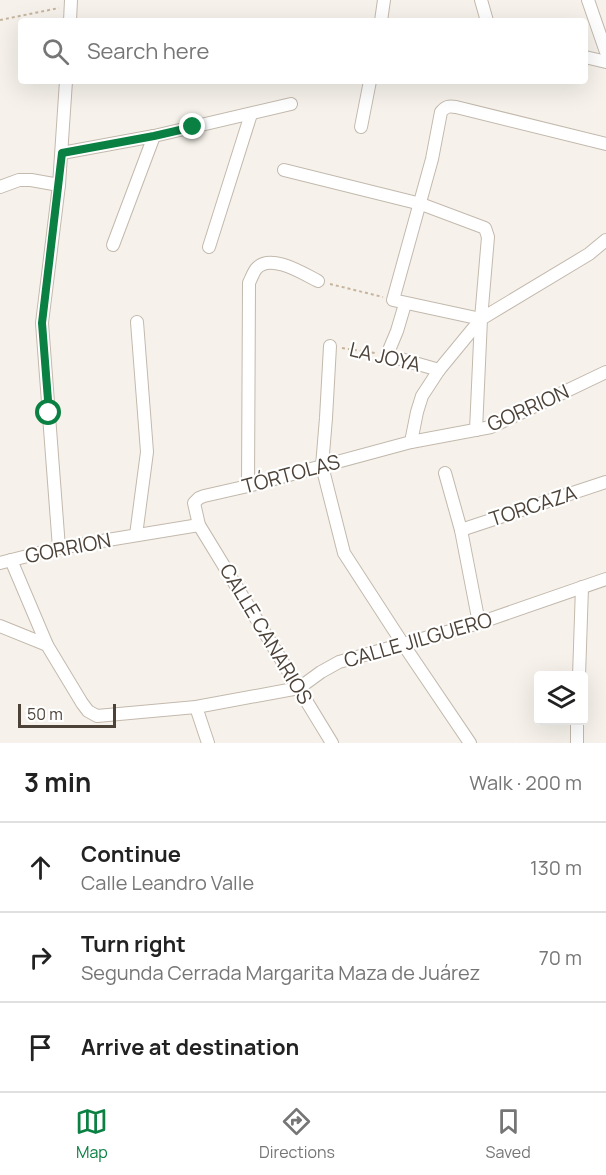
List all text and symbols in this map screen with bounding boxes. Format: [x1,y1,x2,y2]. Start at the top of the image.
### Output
search box [18,18,588,84]
icon: search [39,35,72,68]
text: Search here [87,36,209,66]
route end [179,113,205,139]
street label: LA JOYA [347,335,424,378]
street label: GORRION [483,378,573,437]
route start [35,399,61,425]
street label: TÓRTOLAS [239,448,343,500]
street label: TORCAZA [486,479,580,532]
street label: GORRION [23,526,113,569]
street label: CALLE CANARIOS [214,558,319,709]
street label: CALLE JILGUERO [341,605,495,674]
map controls [534,671,588,725]
button: layers [534,671,588,725]
scale bar [18,701,116,728]
text: 50 m [27,703,63,725]
text: 3 min [24,764,91,800]
text: Walk · 200 m [469,769,582,796]
text: Continue [81,839,181,869]
icon: ahead [24,851,57,884]
text: 130 m [530,854,582,881]
text: Calle Leandro Valle [81,869,254,896]
text: Turn right [81,929,186,959]
icon: right [24,941,57,974]
text: 70 m [539,944,582,971]
text: Segunda Cerrada Margarita Maza de Juárez [81,959,480,986]
icon: arrive [24,1031,57,1064]
text: Arrive at destination [81,1032,299,1062]
tab: Map [75,1105,108,1163]
tab: Directions [259,1105,335,1163]
tab: Saved [486,1105,531,1163]

